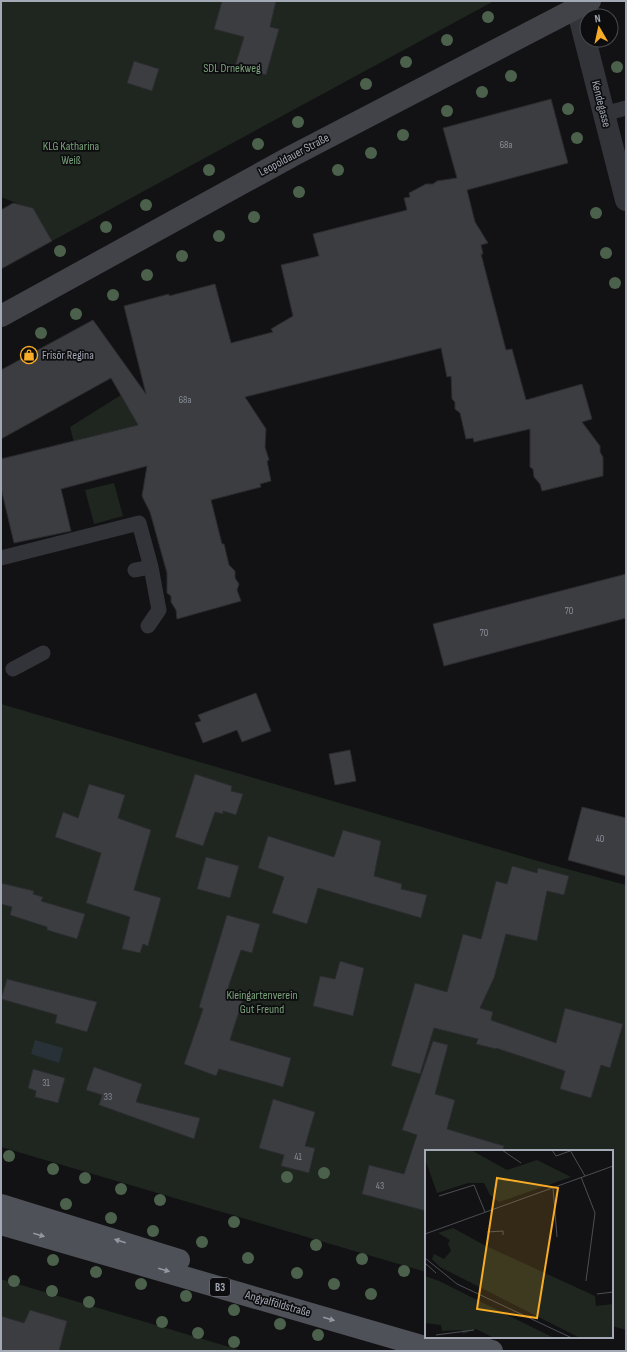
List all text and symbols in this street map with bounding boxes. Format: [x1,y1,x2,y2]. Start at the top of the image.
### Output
north arrow [579,8,619,48]
text: N [594,12,602,25]
park label: SDL Drnekweg [203,61,261,76]
street label: Kendegasse [588,79,614,129]
street label: Leopoldauer Straße [256,130,332,180]
park label: KLG Katharina Weiß [43,139,100,168]
house number: 68a [500,139,512,151]
shop icon: Frisör Regina [19,345,39,365]
place label: Frisör Regina [42,348,94,363]
house number: 68a [179,394,191,406]
house number: 70 [565,605,573,617]
house number: 70 [480,627,488,639]
house number: 40 [596,833,604,845]
park label: Kleingartenverein Gut Freund [226,988,298,1017]
house number: 31 [42,1077,50,1089]
house number: 33 [104,1091,112,1103]
inset map [425,1150,613,1338]
house number: 41 [294,1151,302,1163]
house number: 43 [376,1180,384,1192]
one-way arrow [33,1232,45,1238]
one-way arrow [114,1238,126,1244]
one-way arrow [157,1268,170,1274]
road number: B3 [210,1278,230,1296]
street label: Angyalföldstraße [243,1287,313,1321]
one-way arrow [323,1316,335,1322]

